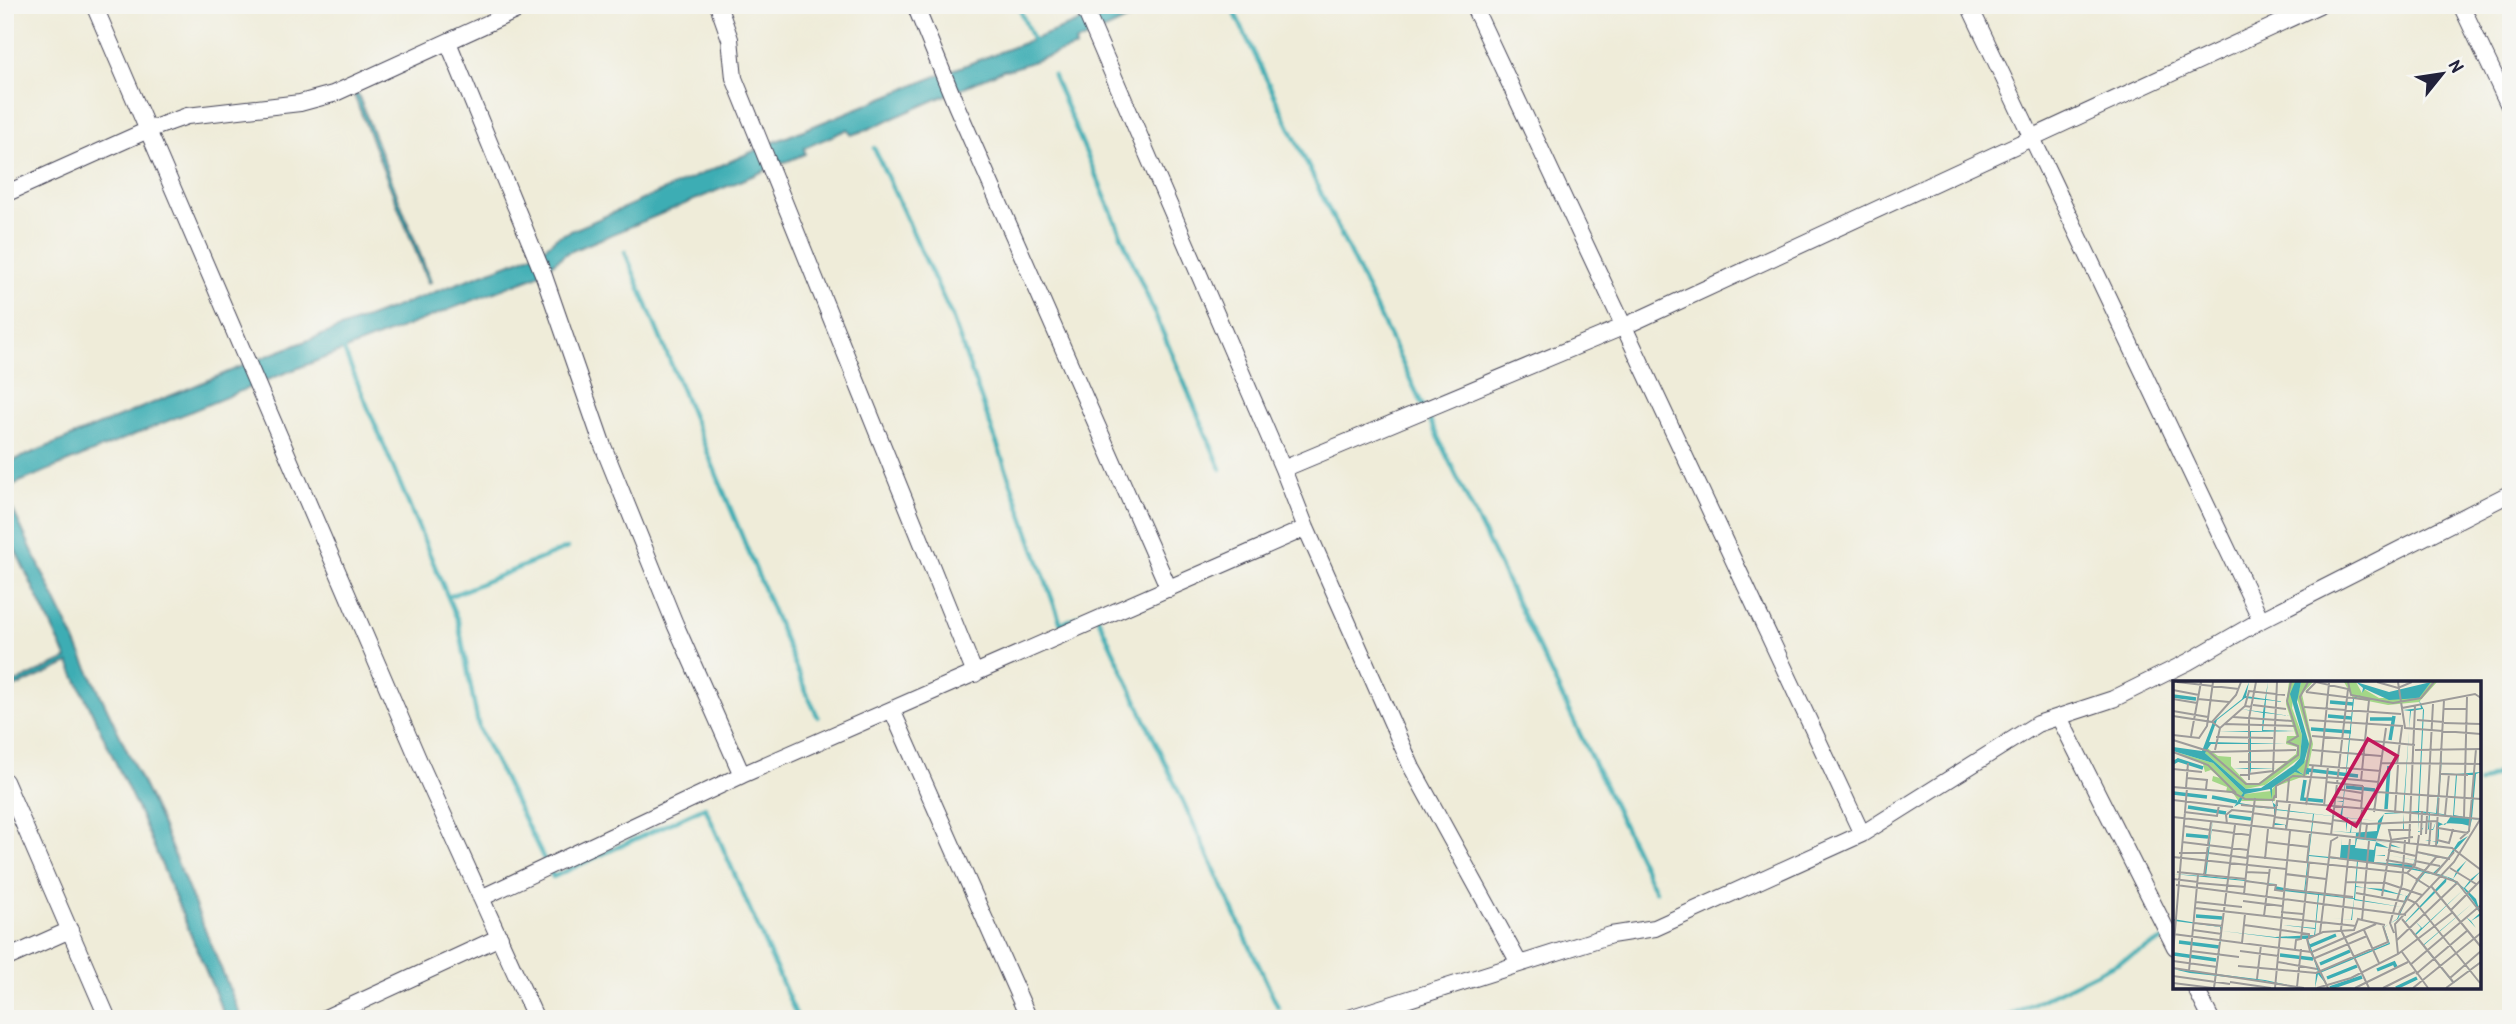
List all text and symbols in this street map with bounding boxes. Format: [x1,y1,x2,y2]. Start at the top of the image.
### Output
north arrow [2408,38,2478,108]
text: N [2443,55,2471,76]
inset map [2173,681,2481,989]

